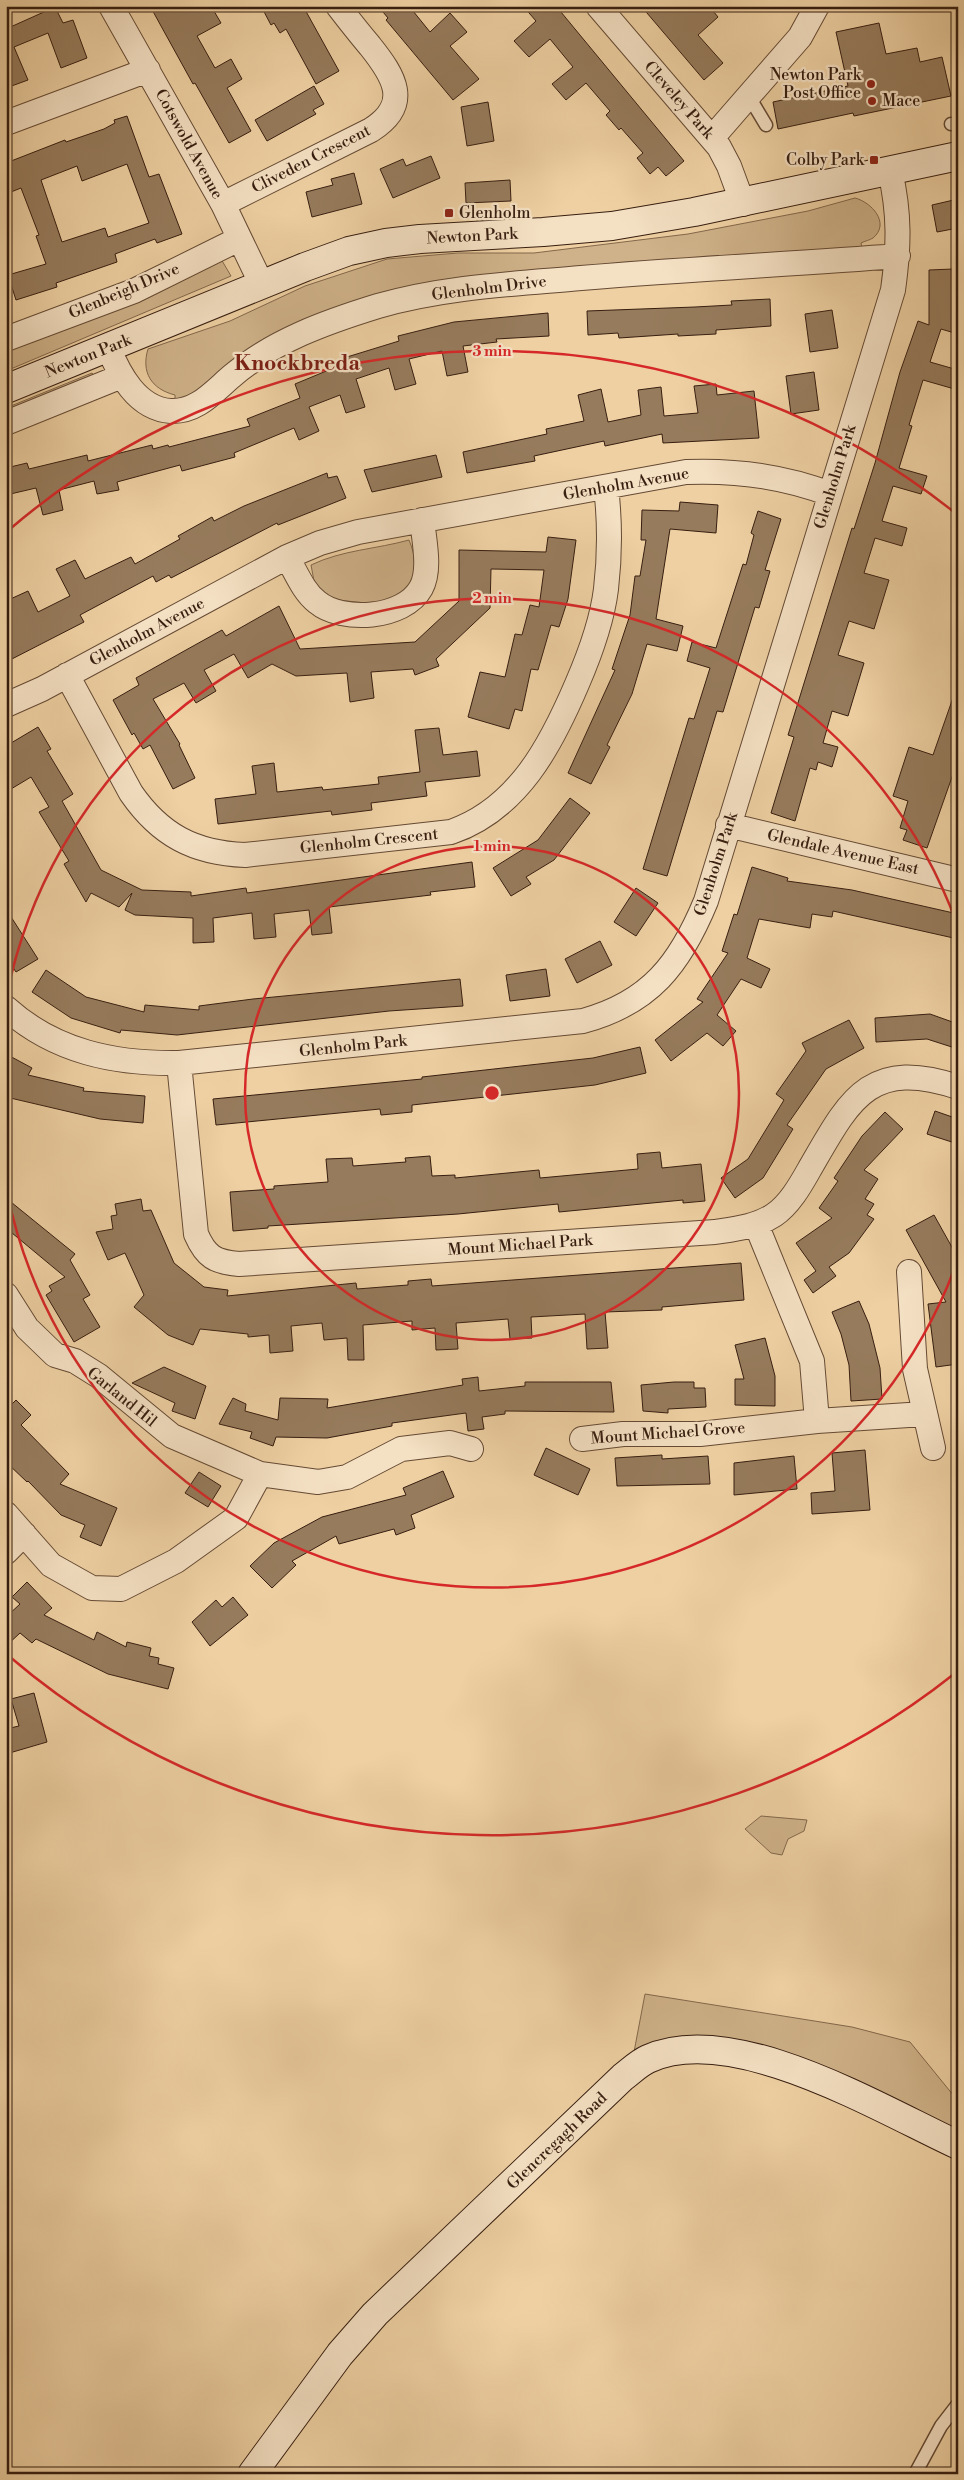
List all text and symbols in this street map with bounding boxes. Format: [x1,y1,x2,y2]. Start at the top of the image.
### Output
street label: Cleveley Park [640,57,719,144]
place label: Newton Park Post Office [770,65,863,103]
marker: Newton Park Post Office [865,78,877,90]
street label: Cotswold Avenue [151,86,227,202]
place label: Mace [882,91,920,111]
marker: Mace [866,95,878,107]
street label: Cliveden Crescent [248,120,374,198]
place label: Colby Park [786,150,866,170]
marker: Colby Park [868,154,880,166]
place label: Glenholm [459,203,530,223]
marker: Glenholm [443,207,455,219]
street label: Newton Park [426,224,520,248]
street label: Glenbeigh Drive [66,259,182,323]
street label: Glenholm Drive [430,271,548,305]
street label: Newton Park [42,329,136,382]
text: 3 min [472,342,512,361]
district label: Knockbreda [234,351,360,377]
street label: Glenholm Park [810,421,861,532]
street label: Glenholm Avenue [561,463,691,505]
text: 2 min [472,589,512,608]
street label: Glenholm Avenue [86,593,208,671]
street label: Glenholm Park [690,808,743,918]
street label: Glenholm Crescent [299,824,439,858]
street label: Glendale Avenue East [765,825,921,879]
text: 1 min [473,837,511,856]
street label: Glenholm Park [298,1030,409,1062]
centre of rings [483,1084,501,1102]
street label: Mount Michael Park [447,1230,595,1260]
street label: Garland Hil [83,1363,161,1431]
street label: Mount Michael Grove [590,1418,746,1448]
street label: Glencregagh Road [503,2088,611,2194]

